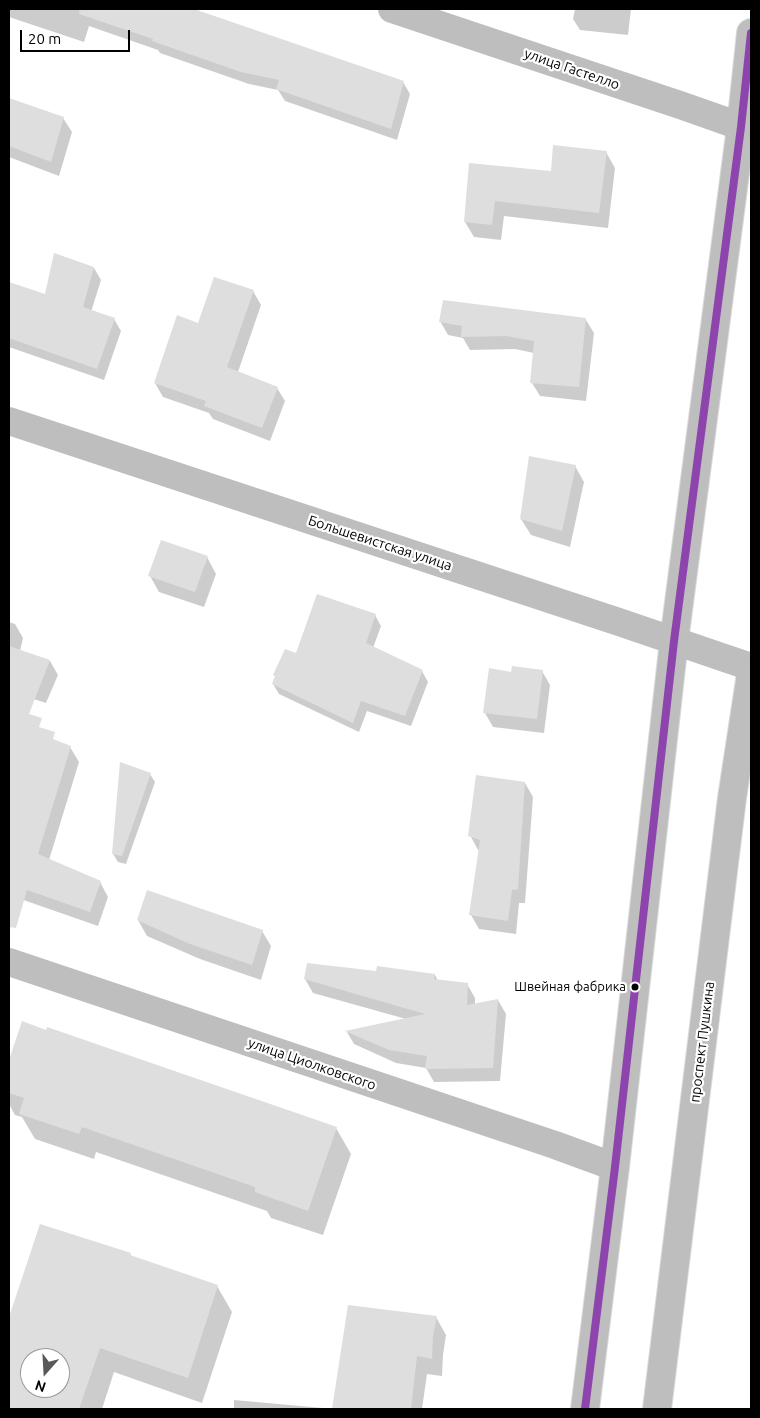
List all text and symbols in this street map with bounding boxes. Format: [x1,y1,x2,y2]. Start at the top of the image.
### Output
scale bar [22,20,132,52]
text: 20 m [28,30,61,47]
street label: улица Гастелло [522,45,622,93]
street label: Большевистская улица [306,512,454,574]
place label: Швейная фабрика [514,979,626,995]
street label: проспект Пушкина [686,980,718,1104]
marker: Швейная фабрика [630,982,640,992]
street label: улица Циолковского [246,1034,378,1094]
north arrow [20,1348,70,1398]
text: N [33,1377,48,1396]

